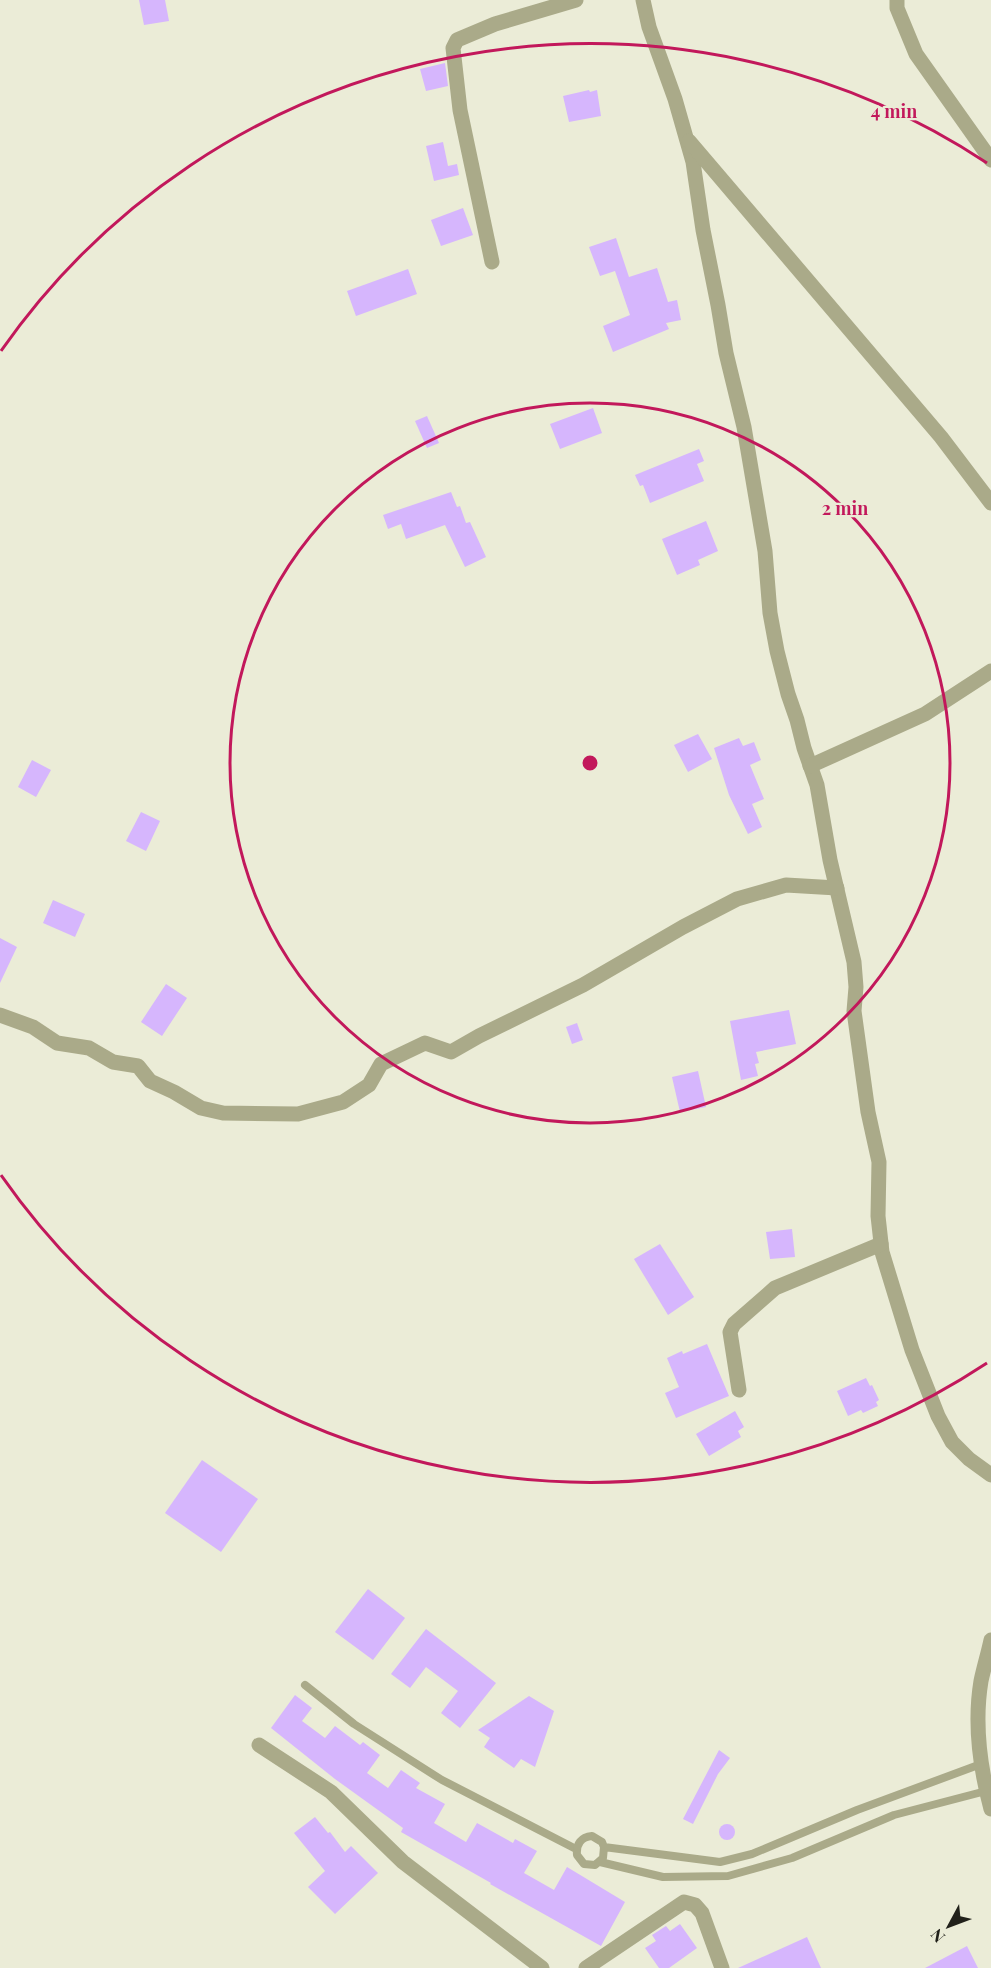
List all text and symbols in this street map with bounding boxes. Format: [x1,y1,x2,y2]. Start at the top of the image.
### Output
text: 4 min [871,99,917,123]
text: 2 min [822,496,868,520]
centre of rings [580,753,600,773]
north arrow [919,1896,979,1956]
text: N [925,1925,949,1947]

